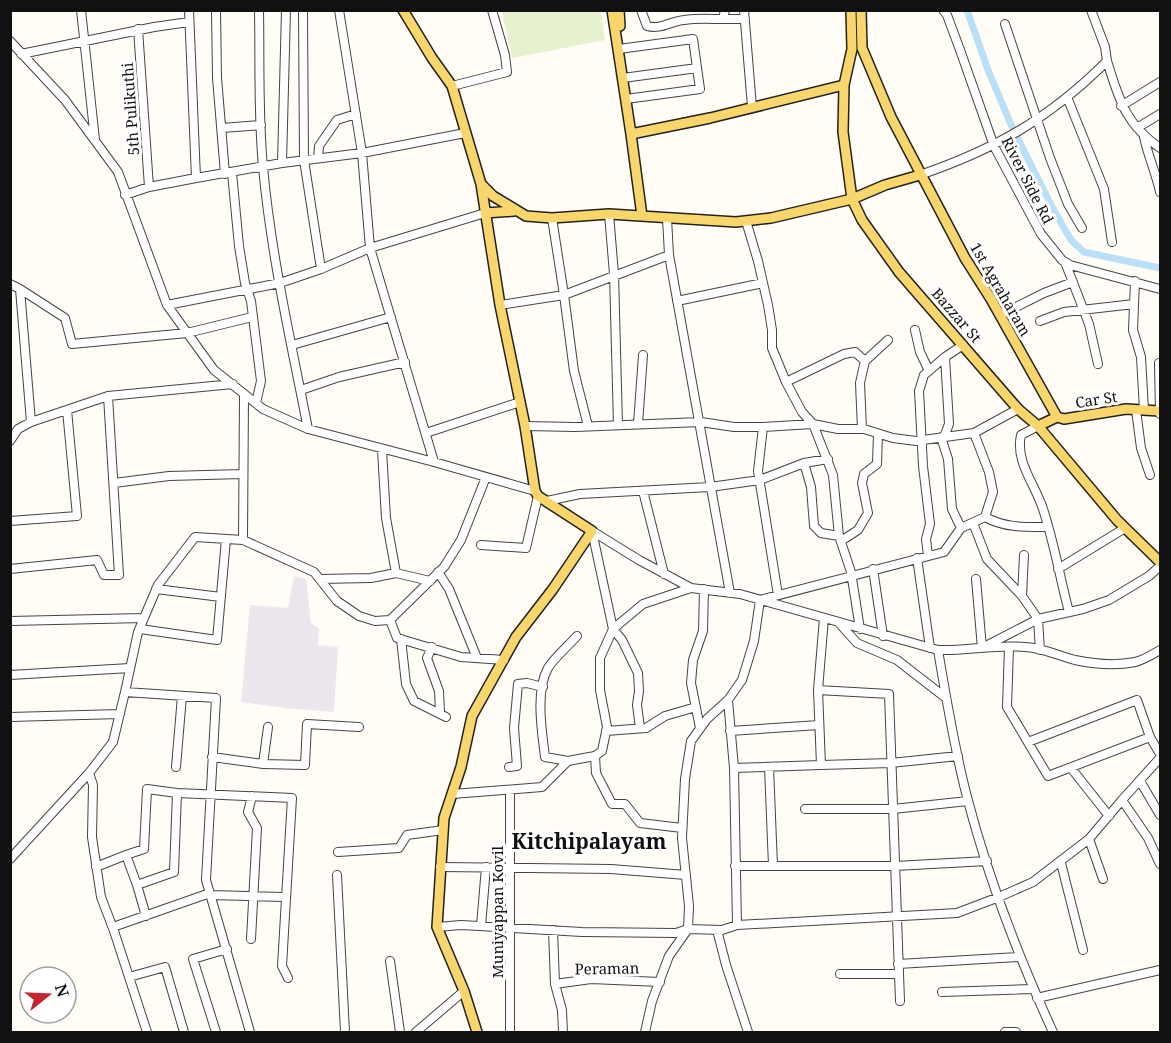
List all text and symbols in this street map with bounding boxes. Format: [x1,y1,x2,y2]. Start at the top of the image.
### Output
street label: 5th Pulikuthi [117,62,143,156]
street label: River Side Rd [997,133,1059,227]
street label: 1st Agraharam [966,238,1036,340]
street label: Bazzar St [928,283,986,347]
street label: Car St [1074,386,1118,412]
district label: Kitchipalayam [512,827,667,855]
street label: Muniyappan Kovil [487,845,507,978]
street label: Peraman [575,957,640,979]
north arrow [18,965,78,1025]
text: N [50,981,75,1000]

